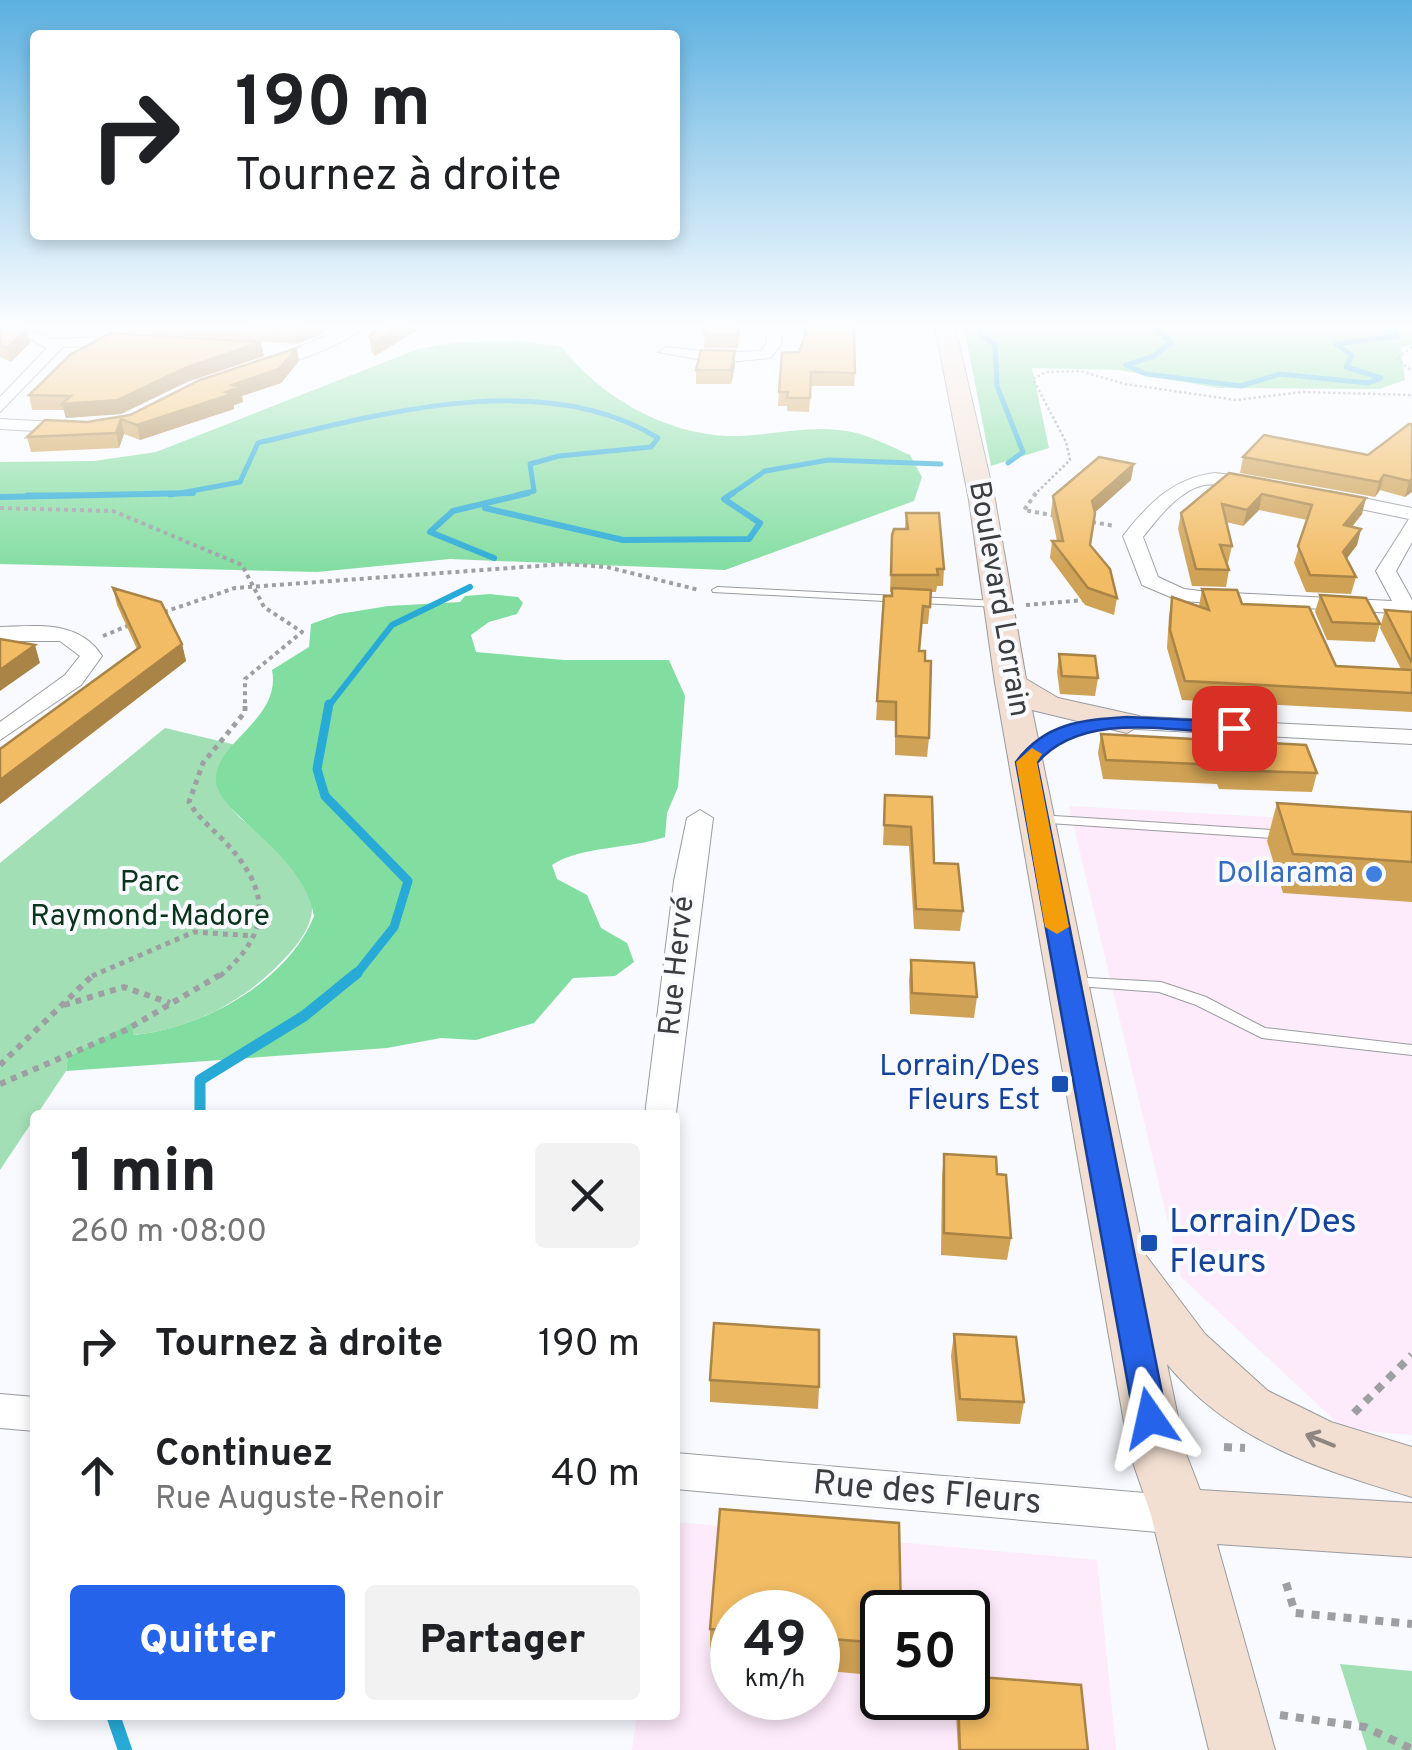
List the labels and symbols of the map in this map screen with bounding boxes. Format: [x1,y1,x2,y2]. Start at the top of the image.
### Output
street label: Boulevard Lorrain [959,478,1037,720]
pin [1192,686,1277,771]
place label: Dollarama [1217,856,1354,893]
marker: Dollarama [1363,863,1385,885]
park label: Parc Raymond-Madore [30,865,270,936]
street label: Rue Hervé [652,894,704,1038]
place label: Lorrain/Des Fleurs Est [879,1049,1040,1120]
marker: Lorrain/Des Fleurs Est [1049,1073,1071,1095]
place label: Lorrain/Des Fleurs [1169,1201,1357,1285]
marker: Lorrain/Des Fleurs [1138,1232,1160,1254]
position arrow [1098,1366,1202,1470]
one-way arrow [1305,1430,1336,1448]
street label: Rue des Fleurs [811,1462,1043,1526]
speed limit sign: 50 [860,1590,990,1720]

